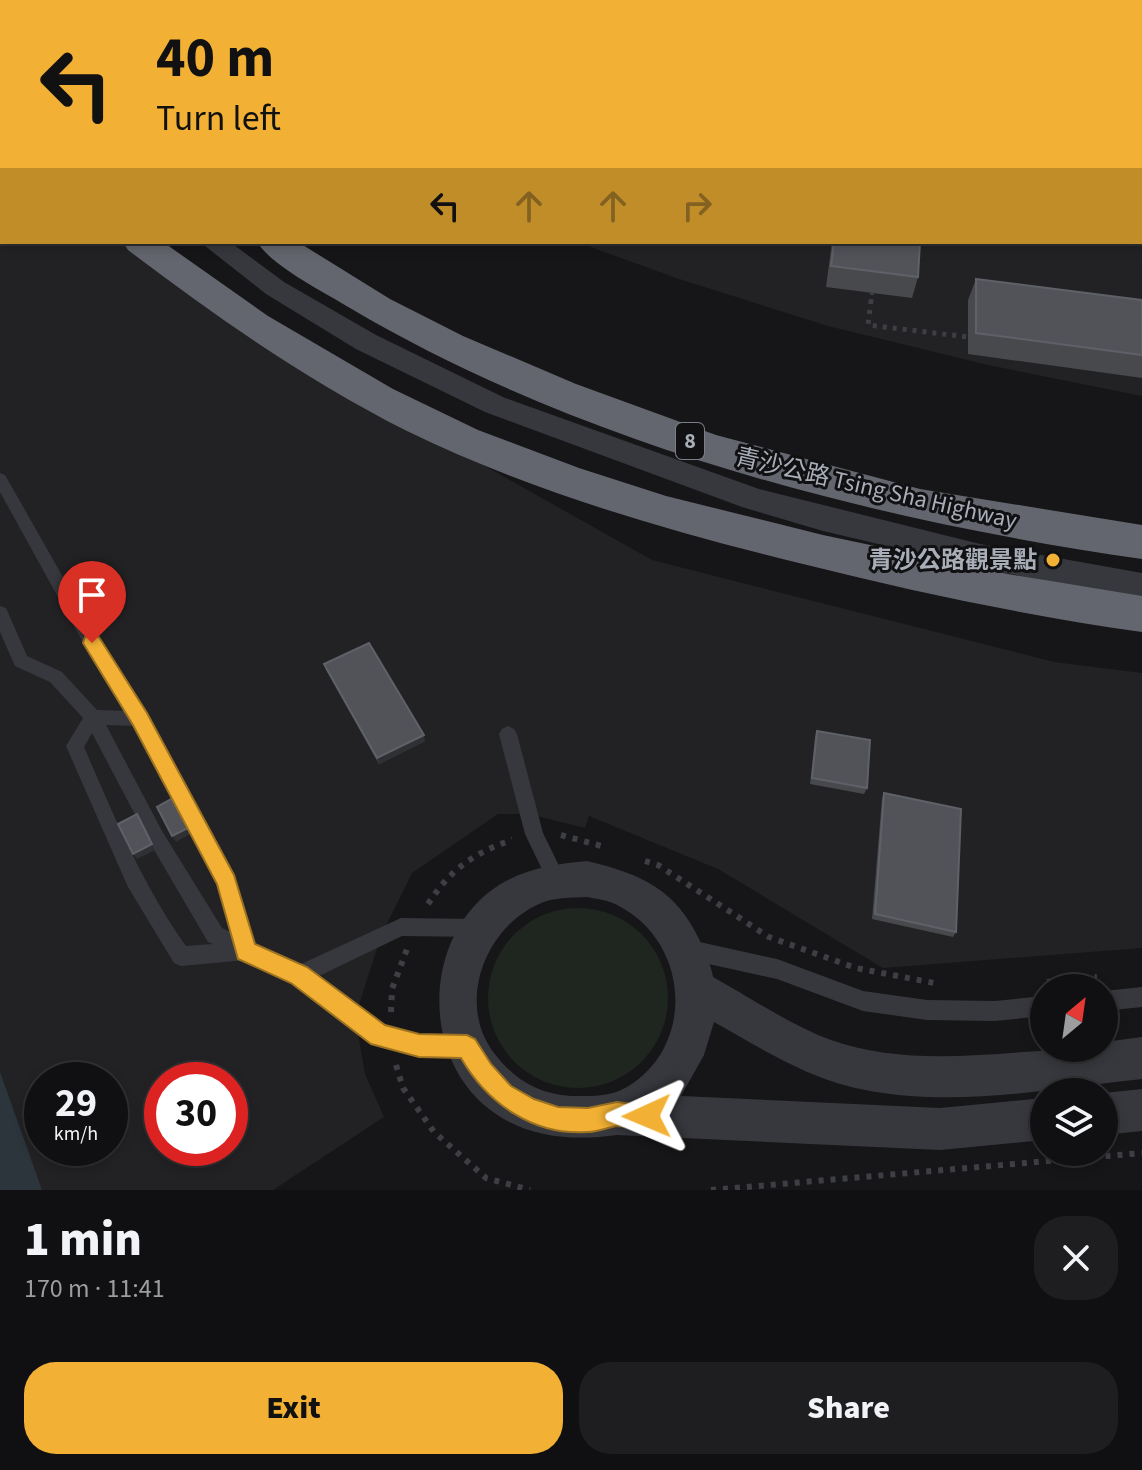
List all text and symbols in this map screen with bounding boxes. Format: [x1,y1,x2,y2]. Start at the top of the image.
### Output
text: 40 m [156,19,274,98]
icon: left [24,32,128,136]
text: Turn left [156,93,281,144]
icon: left [423,184,467,228]
icon: ahead [507,184,551,228]
icon: ahead [591,184,635,228]
icon: right [675,184,719,228]
road number: 8 [676,423,704,459]
street label: 青沙公路 Tsing Sha Highway [732,440,1020,538]
place label: 青沙公路觀景點 [869,543,1037,578]
marker: 青沙公路觀景點 [1044,551,1062,569]
pin [58,561,126,643]
icon: arrive [70,573,114,617]
north arrow [1030,974,1118,1062]
map controls [1030,974,1118,1166]
speed limit sign: 30 [144,1062,248,1166]
position arrow [605,1074,689,1158]
text: 29 [55,1075,97,1132]
button: layers [1030,1078,1118,1166]
text: km/h [54,1120,98,1148]
text: 1 min [24,1206,142,1274]
button: close [1034,1216,1118,1300]
text: 170 m · 11:41 [24,1270,165,1307]
button: Exit [24,1362,563,1454]
button: Share [579,1362,1118,1454]

